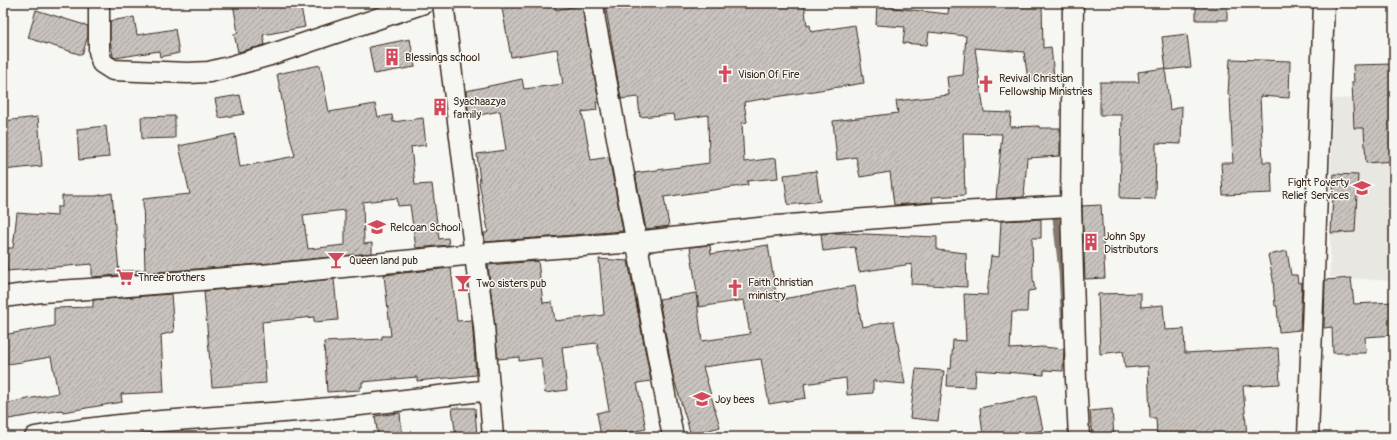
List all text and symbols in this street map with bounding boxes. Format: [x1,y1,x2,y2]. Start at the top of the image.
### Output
building icon: Blessings school [382,47,402,67]
place label: Blessings school [405,51,480,64]
church icon: Vision Of Fire [715,64,735,84]
place label: Vision Of Fire [738,68,800,81]
place label: Revival Christian Fellowship Ministries [999,72,1093,98]
church icon: Revival Christian Fellowship Ministries [976,74,996,94]
place label: Syachaazya family [453,95,506,121]
building icon: Syachaazya family [430,97,450,117]
place label: Fight Poverty Relief Services [1282,176,1349,202]
school or university icon: Fight Poverty Relief Services [1352,178,1372,198]
school or university icon: Relcoan School [367,217,387,237]
place label: Relcoan School [390,221,461,234]
place label: John Spy Distributors [1104,230,1158,256]
building icon: John Spy Distributors [1081,232,1101,252]
bar icon: Queen land pub [326,250,346,270]
place label: Queen land pub [349,254,418,267]
supermarket icon: Three brothers [115,267,135,287]
place label: Three brothers [138,271,205,284]
bar icon: Two sisters pub [453,273,473,293]
place label: Faith Christian ministry [748,276,813,302]
place label: Two sisters pub [476,277,547,290]
church icon: Faith Christian ministry [725,278,745,298]
school or university icon: Joy bees [692,389,712,409]
place label: Joy bees [715,393,755,406]

